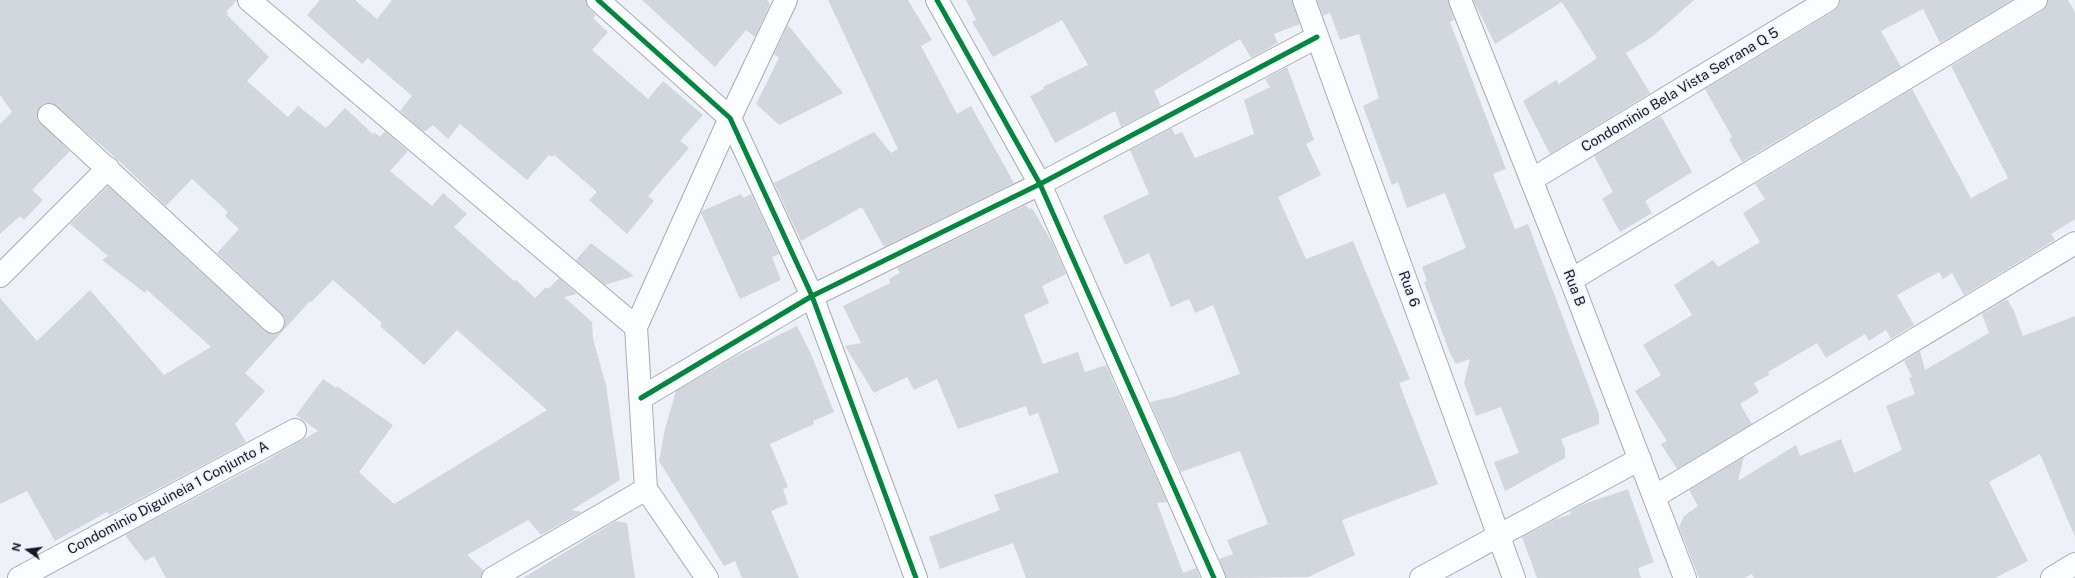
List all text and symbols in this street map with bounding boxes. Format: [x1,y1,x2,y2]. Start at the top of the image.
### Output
street label: Condominio Bela Vista Serrana Q 5 [1578,24,1782,156]
street label: Rua B [1559,267,1589,309]
street label: Rua 6 [1395,269,1423,309]
street label: Condominio Diguineia 1 Conjunto A [65,438,271,558]
north arrow [8,530,48,570]
text: N [9,541,23,553]

